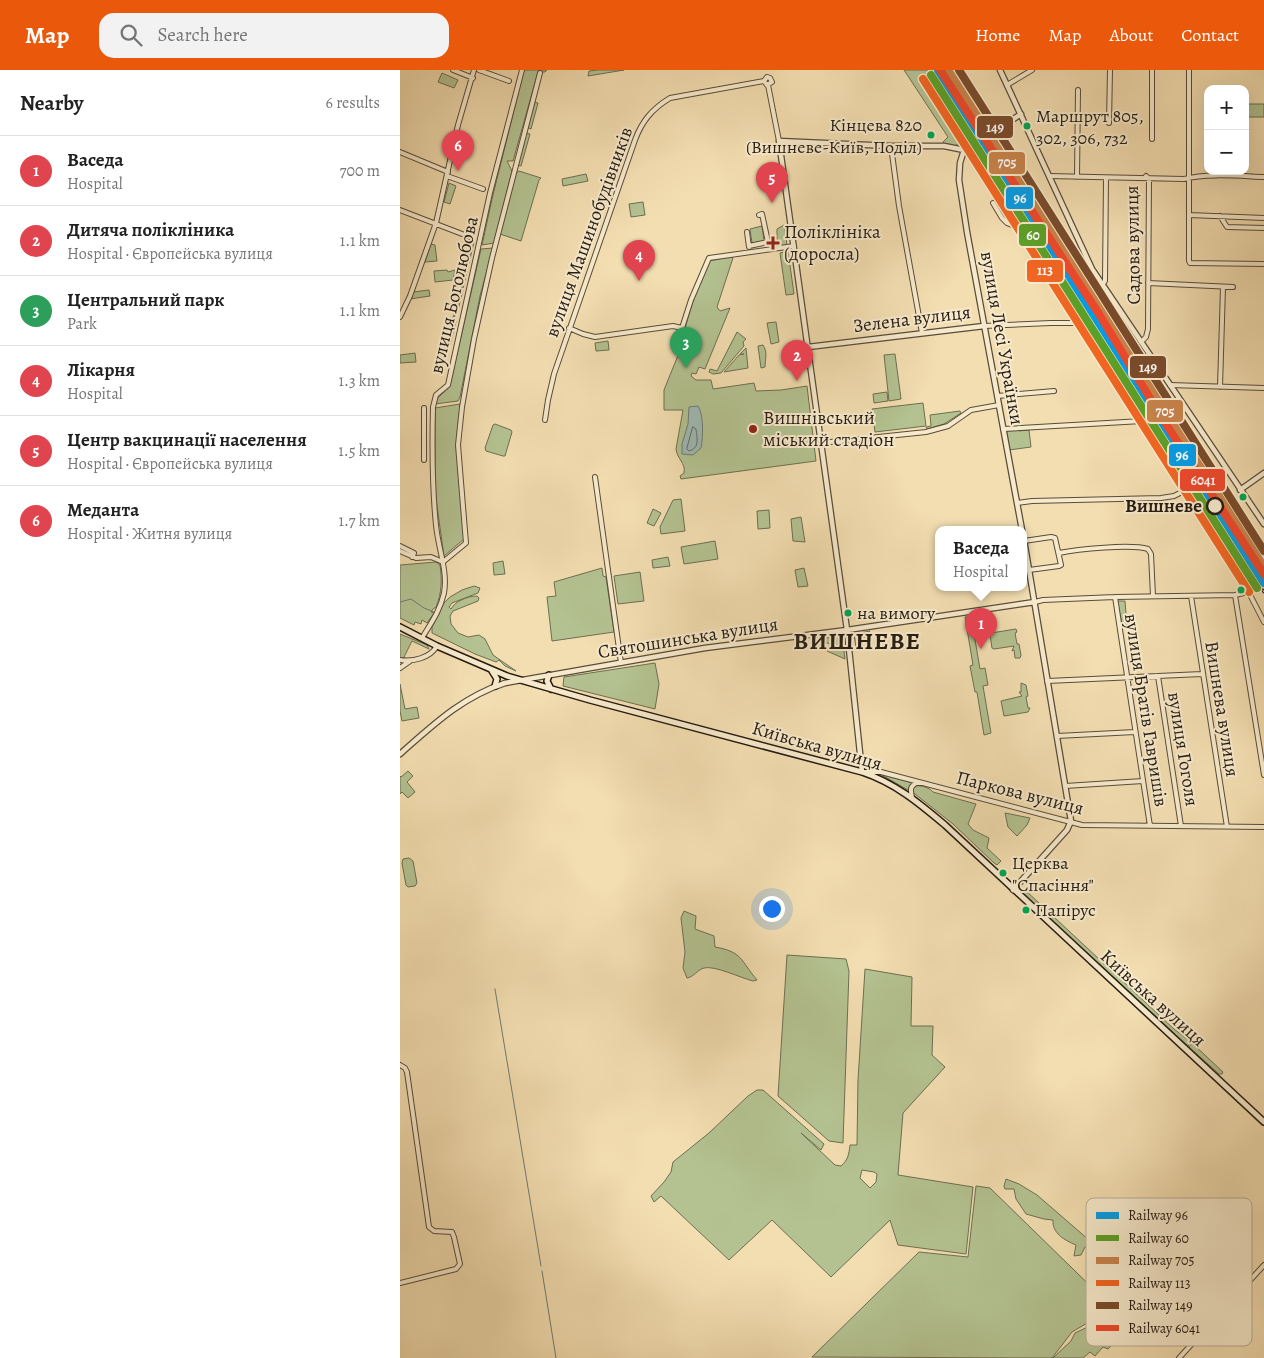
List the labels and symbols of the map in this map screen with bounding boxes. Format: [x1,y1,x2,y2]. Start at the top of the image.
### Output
place label: Маршрут 805, 302, 306, 732 [1036,104,1144,150]
place label: Кінцева 820 (Вишневе-Київ, Поділ) [746,113,922,159]
line badge: 149 [976,115,1014,139]
text: 149 [986,118,1005,137]
marker: Маршрут 805, 302, 306, 732 [1022,121,1032,131]
street label: вулиця Машинобудівників [539,123,639,341]
pin: 6 [442,130,474,171]
marker: Кінцева 820 (Вишневе-Київ, Поділ) [926,130,936,140]
line badge: 705 [988,151,1026,175]
text: 705 [998,153,1017,172]
pin: 5 [756,162,788,203]
street label: Садова вулиця [1119,185,1147,305]
line badge: 96 [1005,186,1034,210]
text: 96 [1013,189,1027,208]
street label: вулиця Боголюбова [423,213,485,376]
place label: Поліклініка (доросла) [784,219,881,267]
line badge: 60 [1018,223,1047,247]
text: 60 [1026,226,1040,245]
marker: Поліклініка (доросла) [766,236,780,250]
pin: 4 [623,240,655,281]
street label: вулиця Лесі Українки [974,249,1030,427]
line badge: 113 [1026,259,1064,283]
text: 113 [1037,261,1053,280]
street label: Зелена вулиця [852,299,972,339]
pin: 3 [670,327,702,368]
pin: 2 [781,340,813,381]
line badge: 149 [1129,355,1167,379]
text: 149 [1139,358,1158,377]
line badge: 705 [1146,399,1184,423]
text: 705 [1156,402,1175,421]
place label: Вишнівський міський стадіон [763,405,894,453]
marker: Вишнівський міський стадіон [747,423,759,435]
line badge: 96 [1168,443,1197,467]
text: 96 [1175,446,1189,465]
line badge: 6041 [1179,468,1226,492]
text: 6041 [1190,471,1216,490]
unlabelled marker [1238,492,1248,502]
place label: Вишневе [1125,493,1202,519]
marker: Вишневе [1206,497,1224,515]
unlabelled marker [1236,585,1246,595]
place label: на вимогу [857,601,936,625]
marker: на вимогу [843,608,853,618]
pin: 1 [965,608,997,649]
street label: Святошинська вулиця [596,611,780,665]
street label: вулиця Братів Гавришів [1118,611,1174,809]
district label: ВИШНЕВЕ [793,625,921,657]
street label: Вишнева вулиця [1198,639,1246,779]
street label: вулиця Гоголя [1161,690,1205,808]
street label: Київська вулиця [749,715,885,777]
street label: Паркова вулиця [954,765,1086,821]
place label: Церква "Спасіння" [1012,851,1094,897]
marker: Церква "Спасіння" [998,868,1008,878]
your location [759,896,785,922]
place label: Папірус [1035,898,1096,922]
marker: Папірус [1021,905,1031,915]
street label: Київська вулиця [1094,943,1212,1053]
legend [1086,1198,1252,1346]
text: Railway 96 [1128,1206,1188,1225]
text: Railway 60 [1128,1229,1189,1248]
text: Railway 705 [1128,1251,1194,1270]
text: Railway 113 [1128,1274,1191,1293]
text: Railway 149 [1128,1296,1193,1315]
text: Railway 6041 [1128,1319,1200,1338]

